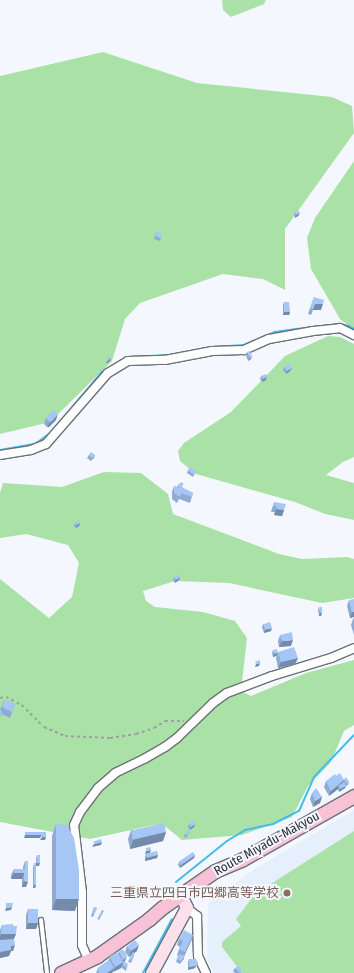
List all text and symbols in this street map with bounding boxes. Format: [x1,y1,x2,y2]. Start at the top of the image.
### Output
street label: Route Miyadu-Makyou [212,809,322,879]
place label: 三重県立四日市四郷高等学校 [110,885,279,901]
marker: 三重県立四日市四郷高等学校 [282,888,292,898]

